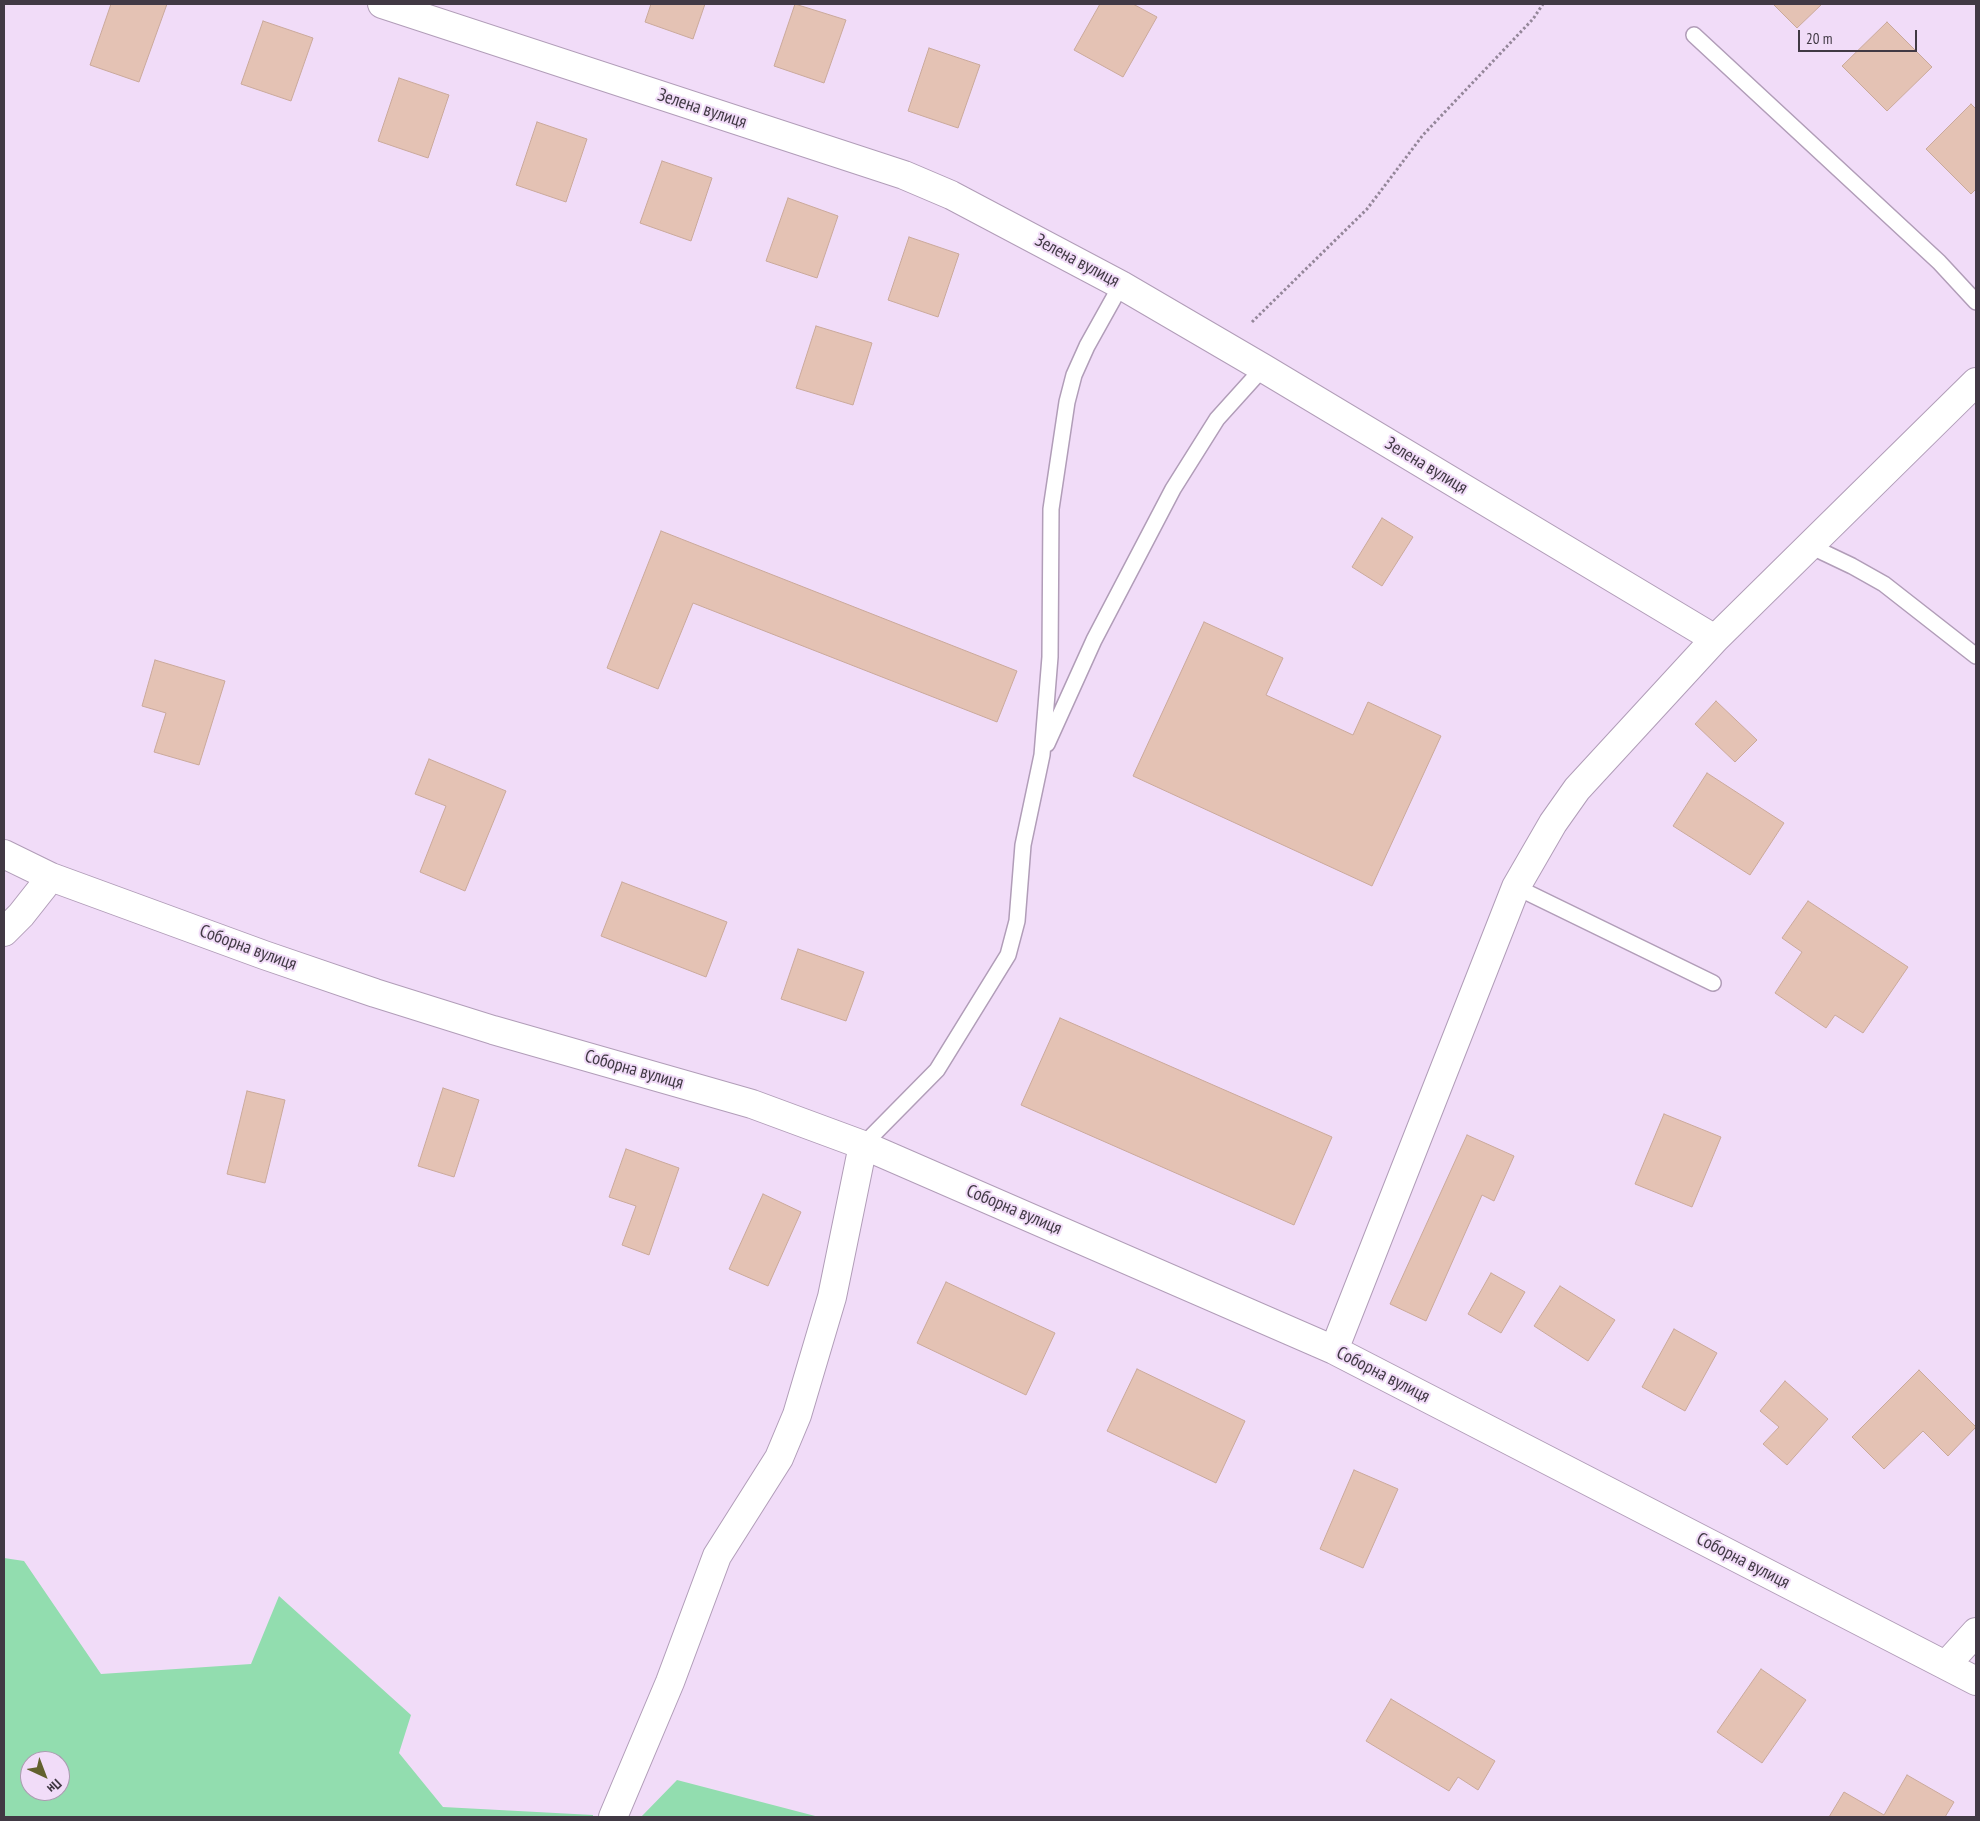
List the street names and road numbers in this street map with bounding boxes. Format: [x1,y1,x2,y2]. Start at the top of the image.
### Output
street label: Зелена вулиця [655,84,749,134]
street label: Зелена вулиця [1031,230,1123,292]
street label: Зелена вулиця [1381,433,1471,499]
street label: Соборна вулиця [197,920,299,976]
street label: Соборна вулиця [582,1046,686,1094]
street label: Соборна вулиця [963,1180,1065,1240]
street label: Соборна вулиця [1333,1342,1433,1408]
street label: Соборна вулиця [1693,1528,1793,1594]

